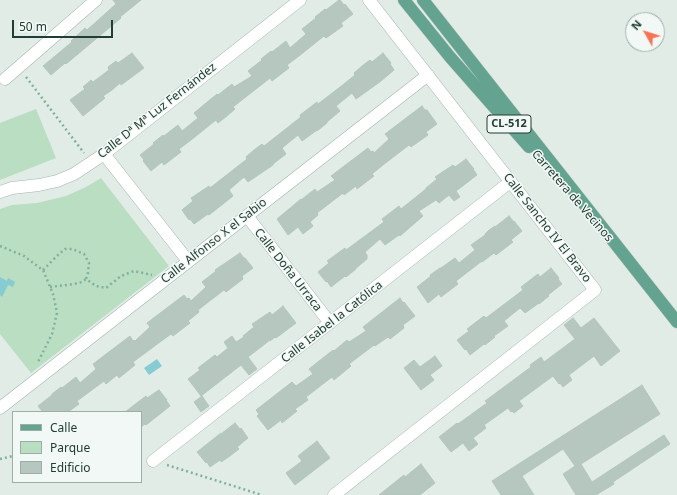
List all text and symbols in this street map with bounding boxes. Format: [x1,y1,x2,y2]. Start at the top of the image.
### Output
scale bar [14,12,115,38]
north arrow [625,12,665,52]
text: N [627,17,645,33]
text: 50 m [19,18,47,35]
street label: Calle Dª Mª Luz Fernández [95,60,219,162]
road number: CL-512 [487,115,531,133]
street label: Carretera de Vecinos [528,147,616,245]
street label: Calle Sancho IV El Bravo [500,171,594,285]
street label: Calle Alfonso X el Sabio [158,195,270,287]
street label: Calle Doña Urraca [251,226,325,314]
street label: Calle Isabel la Católica [278,278,386,366]
legend [12,411,142,483]
text: Calle [50,419,77,436]
text: Parque [50,439,90,456]
text: Edificio [50,459,91,476]

